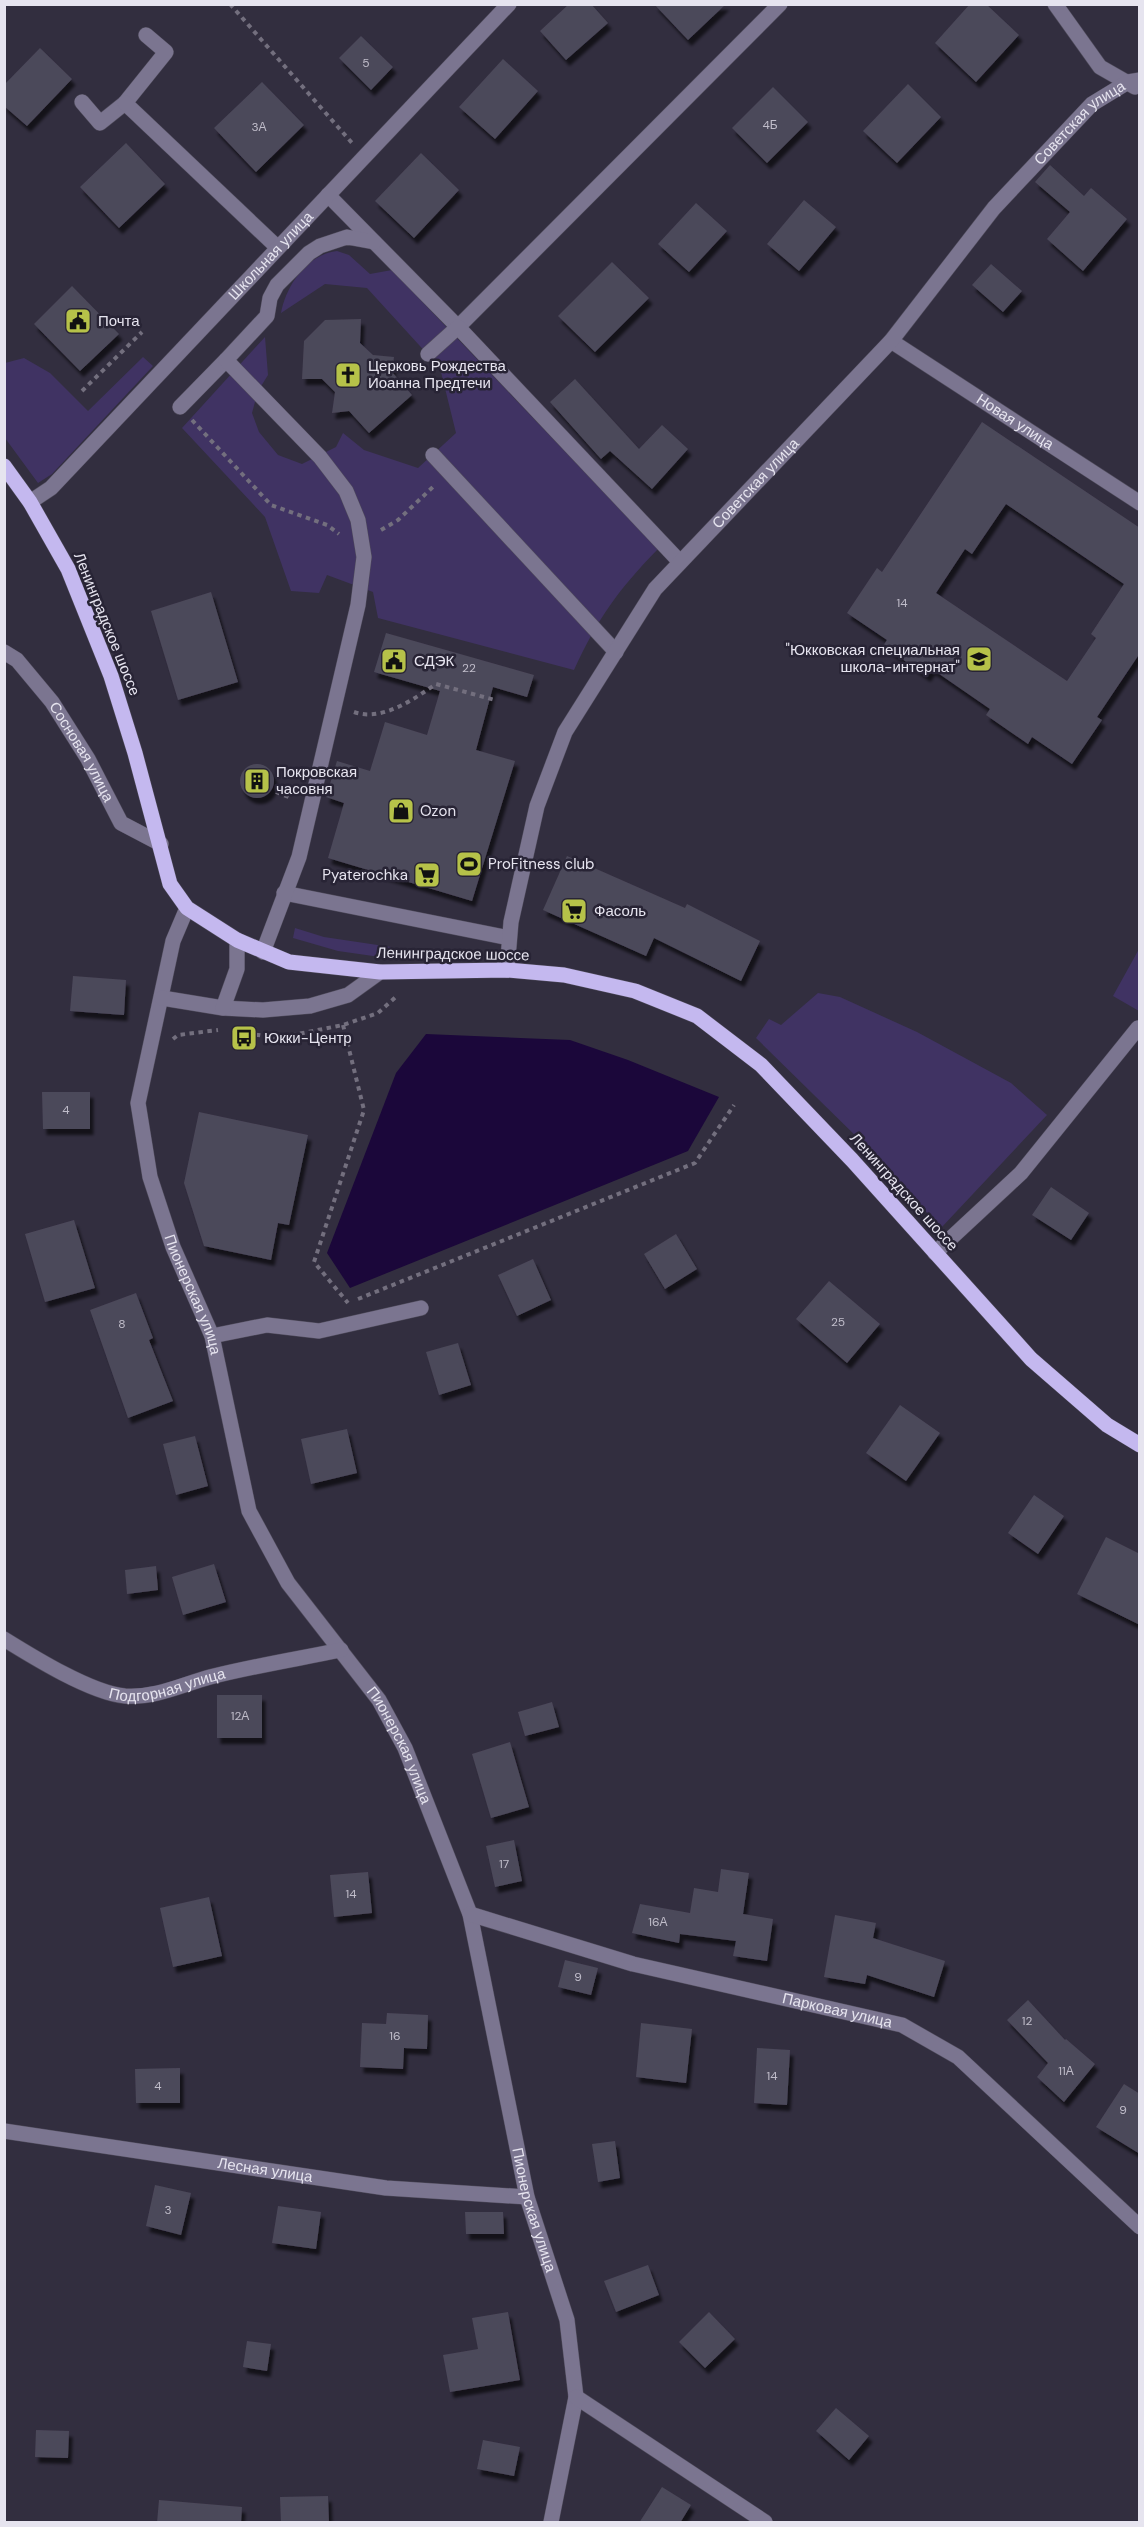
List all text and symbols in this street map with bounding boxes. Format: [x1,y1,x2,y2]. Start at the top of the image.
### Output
house number: 5 [362,55,370,71]
street label: Советская улица [1030,76,1130,169]
house number: 4Б [762,117,778,133]
house number: 3А [251,119,267,135]
street label: Школьная улица [224,207,318,304]
public building icon: Почта [63,306,93,336]
place label: Почта [98,311,140,331]
place label: Церковь Рождества Иоанна Предтечи [368,356,506,393]
church icon: Церковь Рождества Иоанна Предтечи [333,360,363,390]
street label: Новая улица [972,389,1058,455]
street label: Советская улица [708,433,804,533]
street label: Ленинградское шоссе [69,549,145,699]
house number: 14 [896,595,908,611]
place label: "Юкковская специальная школа-интернат" [786,640,960,677]
school or university icon: "Юкковская специальная школа-интернат" [964,644,994,674]
public building icon: СДЭК [379,646,409,676]
place label: СДЭК [414,651,454,671]
house number: 22 [462,660,476,676]
street label: Сосновая улица [44,698,119,806]
place label: Покровская часовня [276,762,357,799]
building icon: Покровская часовня [242,766,272,796]
shop icon: Ozon [386,796,416,826]
place label: Ozon [420,801,456,821]
sports icon: ProFitness club [454,849,484,879]
place label: ProFitness club [488,854,594,874]
supermarket icon: Pyaterochka [412,860,442,890]
place label: Pyaterochka [322,865,408,885]
supermarket icon: Фасоль [559,896,589,926]
place label: Фасоль [594,901,646,921]
street label: Ленинградское шоссе [377,943,529,965]
bus stop icon: Юкки-Центр [229,1023,259,1053]
place label: Юкки-Центр [264,1028,352,1048]
house number: 4 [62,1102,70,1118]
street label: Ленинградское шоссе [845,1129,963,1255]
street label: Пионерская улица [160,1232,226,1357]
house number: 25 [831,1314,845,1330]
house number: 8 [118,1316,126,1332]
street label: Подгорная улица [107,1663,228,1706]
street label: Пионерская улица [362,1682,436,1808]
house number: 12А [231,1708,249,1724]
house number: 17 [499,1856,509,1872]
house number: 14 [345,1886,357,1902]
house number: 16А [648,1914,668,1930]
house number: 9 [574,1969,582,1985]
street label: Парковая улица [780,1988,895,2033]
house number: 12 [1022,2013,1032,2029]
house number: 16 [389,2028,401,2044]
house number: 11А [1058,2063,1074,2079]
house number: 14 [766,2068,778,2084]
house number: 4 [154,2078,162,2094]
house number: 9 [1119,2102,1127,2118]
street label: Пионерская улица [507,2146,561,2275]
street label: Лесная улица [216,2153,315,2187]
house number: 3 [164,2202,172,2218]

